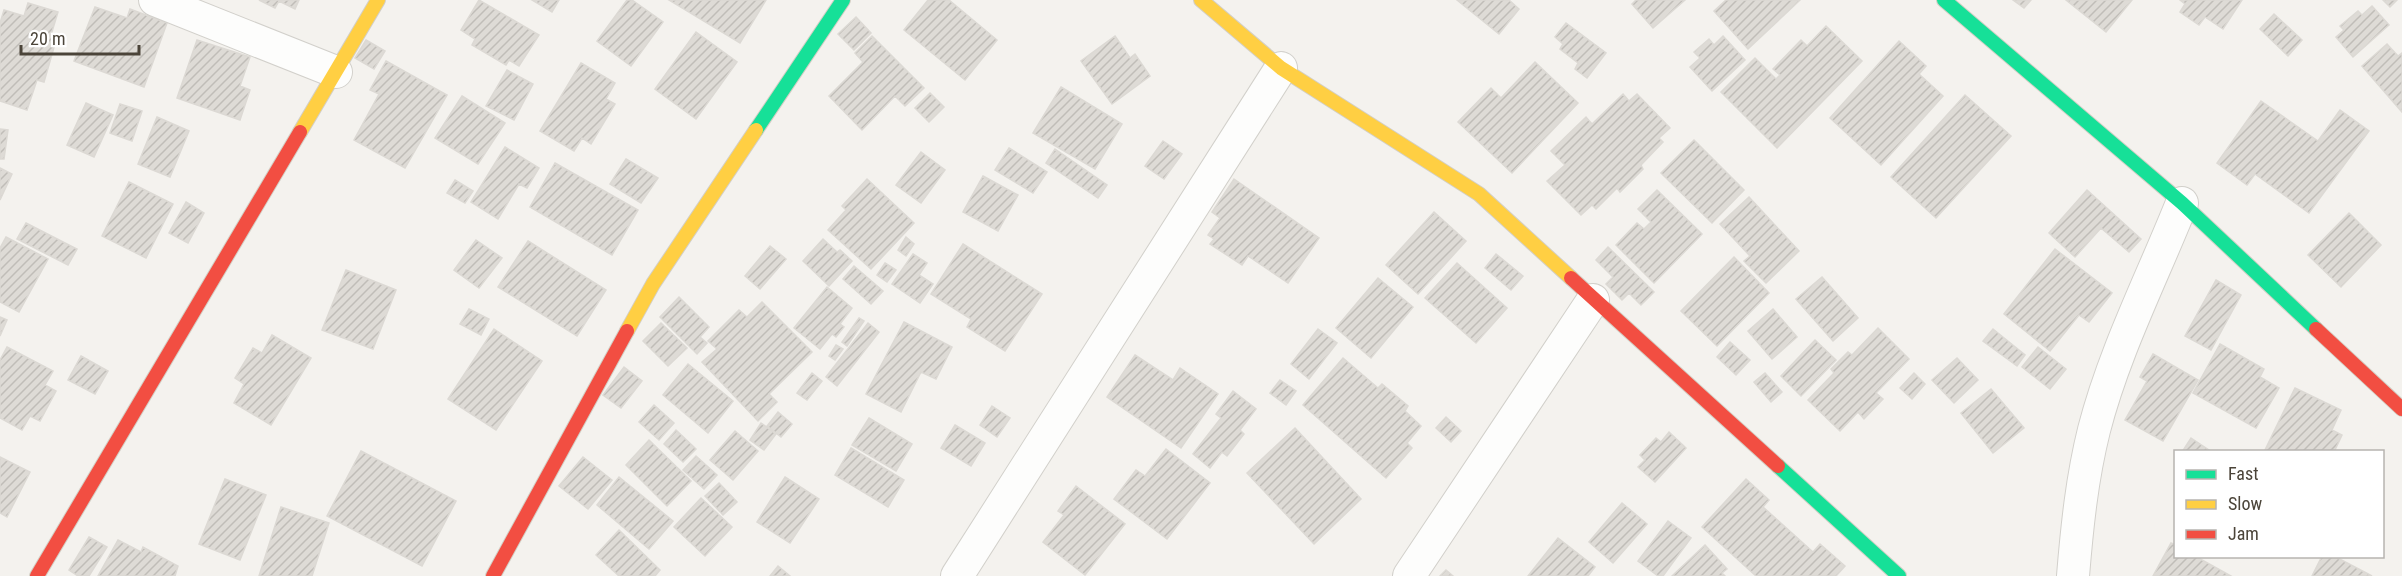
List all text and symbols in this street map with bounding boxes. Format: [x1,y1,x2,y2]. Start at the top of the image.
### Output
scale bar [21,18,140,56]
text: 20 m [30,28,65,49]
legend [2174,450,2384,558]
text: Fast [2228,463,2259,484]
text: Slow [2228,493,2263,514]
text: Jam [2228,523,2259,544]

